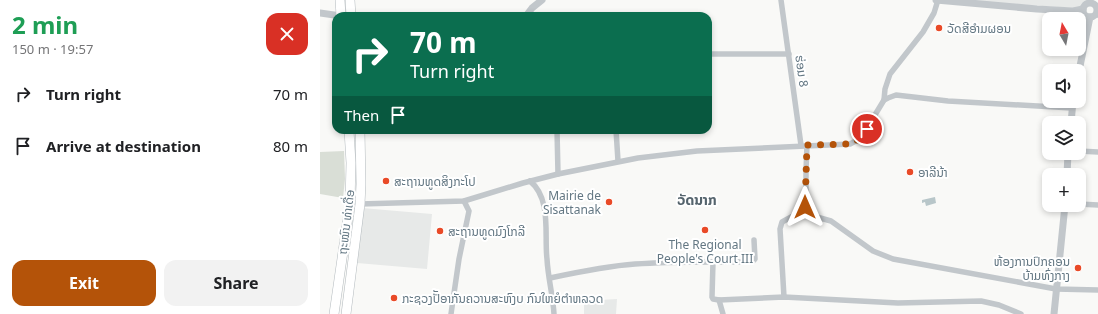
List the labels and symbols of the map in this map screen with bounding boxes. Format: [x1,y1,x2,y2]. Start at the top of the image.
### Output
north arrow [1042,12,1086,56]
place label: ວັດສີອຳມຜອນ [947,20,1011,37]
marker: ວັດສີອຳມຜອນ [934,23,944,33]
street label: ຮ່ອມ 8 [791,54,813,88]
pin [850,112,884,146]
place label: ອາລີນ້າ [918,164,948,181]
marker: ອາລີນ້າ [905,167,915,177]
place label: ສະຖານທູດສິງກະໂປ [394,173,476,190]
marker: ສະຖານທູດສິງກະໂປ [381,176,391,186]
position arrow [784,186,826,228]
place label: Mairie de Sisattanak [543,187,602,218]
street label: ຖະໝົນ ທ່າເດື່ອ [333,188,358,255]
district label: ວັດນາກ [677,190,717,209]
marker: Mairie de Sisattanak [604,197,614,207]
place label: ສະຖານທູດມົງໂກລີ [448,223,525,240]
marker: The Regional People's Court III [700,225,710,235]
marker: ສະຖານທູດມົງໂກລີ [435,226,445,236]
place label: The Regional People's Court III [657,236,753,267]
place label: ຫ້ອງການປົກຄອນ ບ້າມທົ່ງກາງ [994,253,1070,284]
marker: ຫ້ອງການປົກຄອນ ບ້າມທົ່ງກາງ [1073,263,1083,273]
place label: ກະຊວງປັັອາກັນຄວານສະຫົງບ ກົນໃຫຍໍຕຳຫລວດ [402,290,603,307]
marker: ກະຊວງປັັອາກັນຄວານສະຫົງບ ກົນໃຫຍໍຕຳຫລວດ [389,293,399,303]

